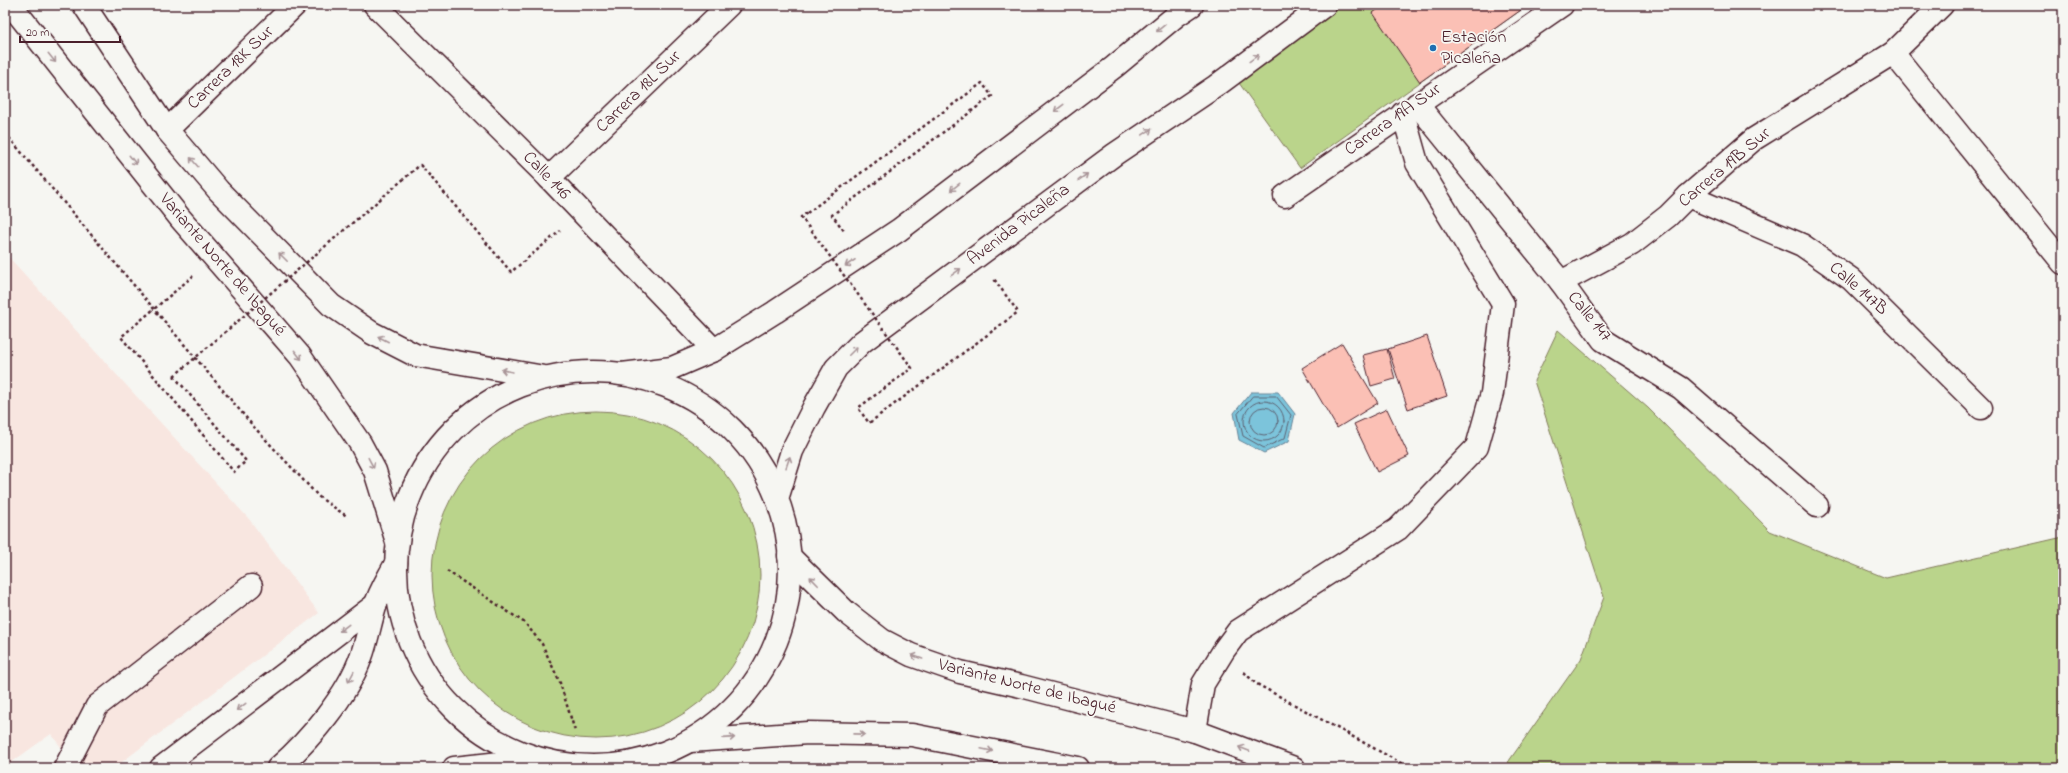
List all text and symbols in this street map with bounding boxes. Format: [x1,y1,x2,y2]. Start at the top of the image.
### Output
scale bar [20,18,120,44]
street label: Carrera 18K Sur [182,20,281,116]
text: 20 m [26,24,49,42]
one-way arrow [1156,24,1167,33]
place label: Estación Picaleña [1441,25,1506,72]
marker: Estación Picaleña [1428,43,1438,53]
street label: Carrera 18L Sur [591,44,688,139]
one-way arrow [47,53,56,64]
one-way arrow [1248,54,1259,62]
street label: Carrera 19A Sur [1339,77,1447,163]
one-way arrow [1053,104,1064,113]
street label: Carrera 19B Sur [1673,121,1777,215]
one-way arrow [1141,128,1152,136]
street label: Calle 146 [516,146,576,206]
one-way arrow [129,154,137,165]
one-way arrow [189,157,198,167]
one-way arrow [1077,173,1088,182]
street label: Avenida Picaleña [962,178,1076,272]
one-way arrow [950,182,961,191]
street label: Variante Norte de Ibagué [151,187,292,344]
one-way arrow [278,252,288,261]
street label: Calle 147B [1823,256,1893,322]
one-way arrow [845,259,856,267]
one-way arrow [950,268,961,276]
street label: Calle 147 [1560,286,1618,348]
one-way arrow [377,334,389,342]
one-way arrow [848,346,858,356]
one-way arrow [294,350,303,360]
one-way arrow [501,367,514,375]
one-way arrow [785,456,792,469]
one-way arrow [367,457,375,469]
one-way arrow [809,576,818,586]
one-way arrow [339,624,350,633]
street label: Variante Norte de Ibagué [934,652,1120,723]
one-way arrow [911,653,923,661]
one-way arrow [347,670,354,682]
one-way arrow [236,703,247,711]
one-way arrow [852,730,865,738]
one-way arrow [722,735,735,742]
one-way arrow [1238,745,1250,753]
one-way arrow [981,747,994,755]

